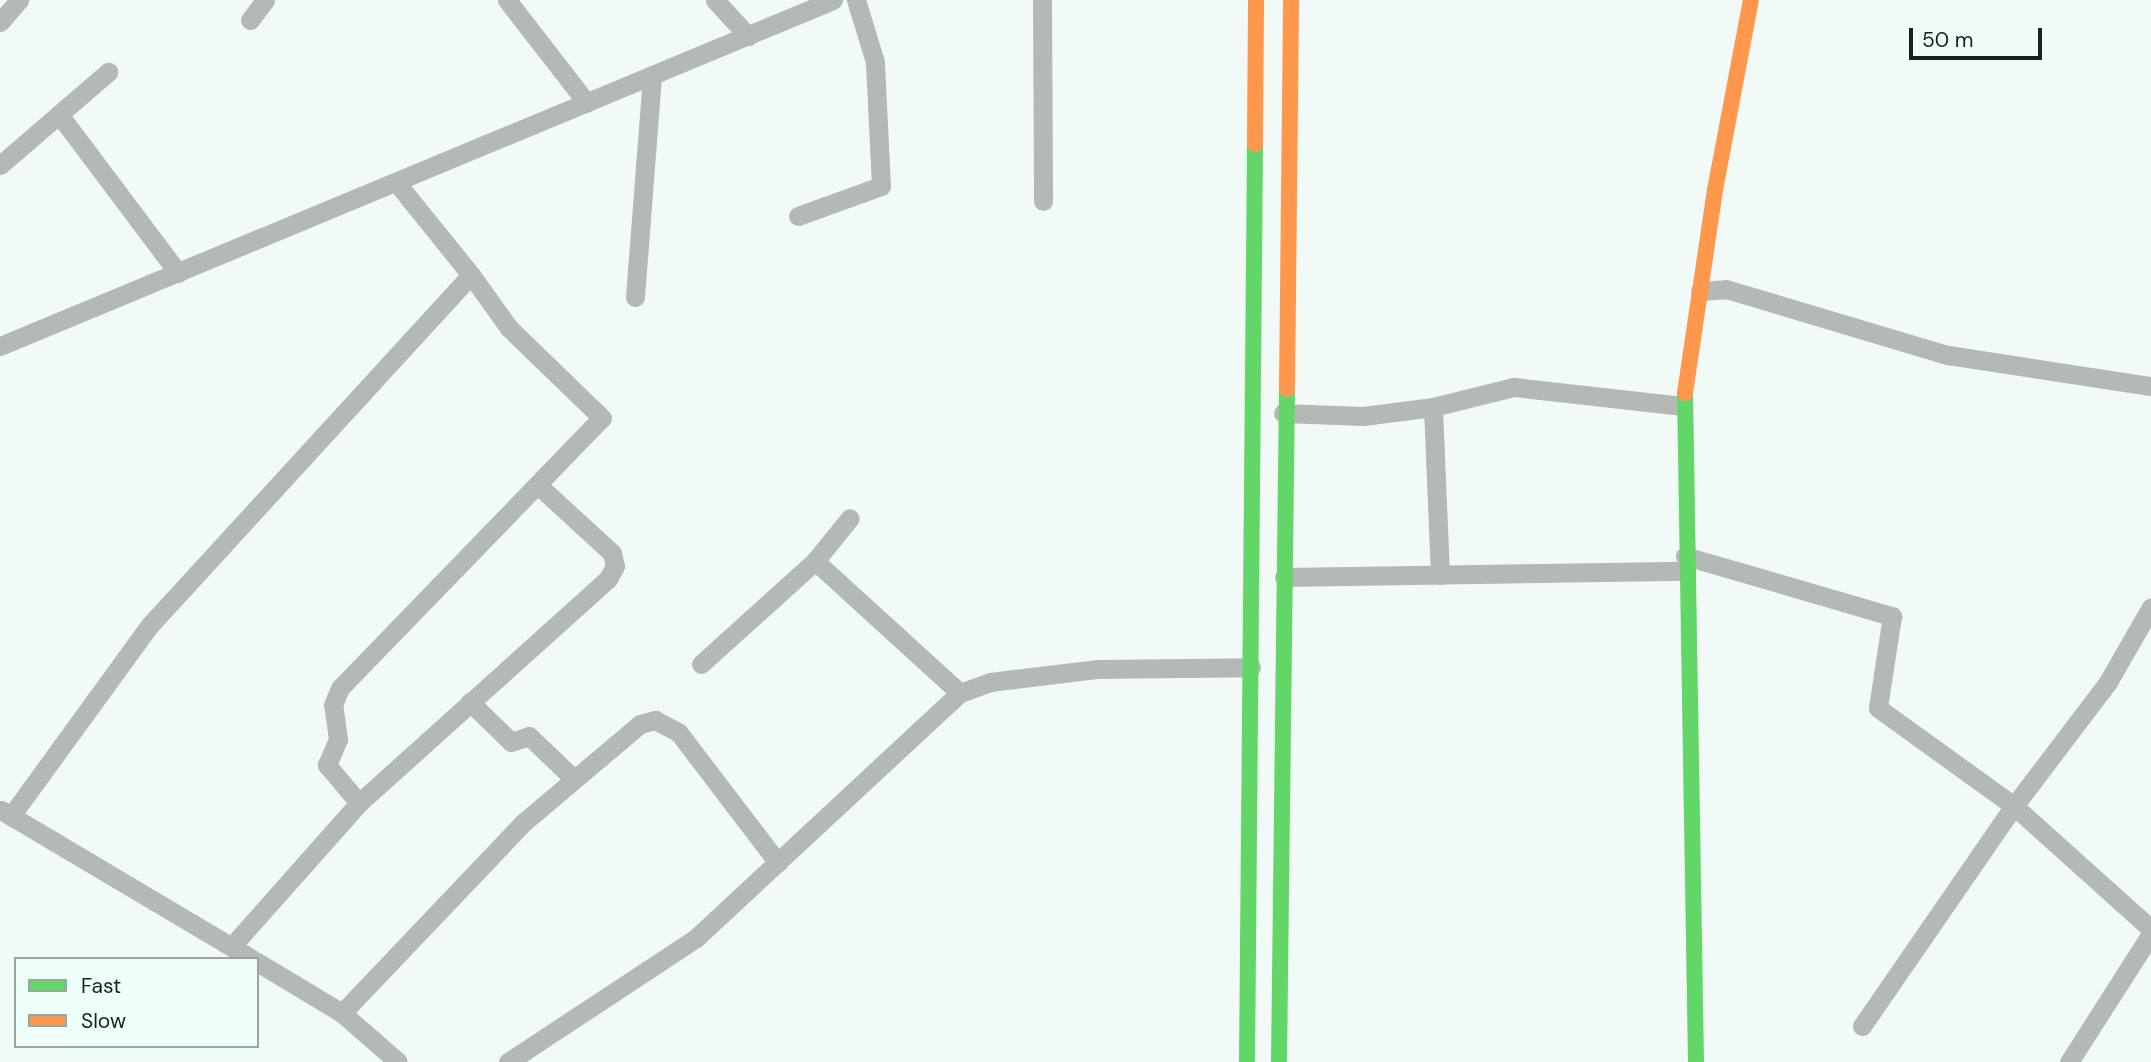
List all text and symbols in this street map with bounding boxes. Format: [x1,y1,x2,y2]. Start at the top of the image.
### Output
scale bar [1913,14,2046,58]
text: 50 m [1922,26,1973,54]
legend [14,957,259,1048]
text: Fast [81,972,121,1000]
text: Slow [81,1007,126,1035]

